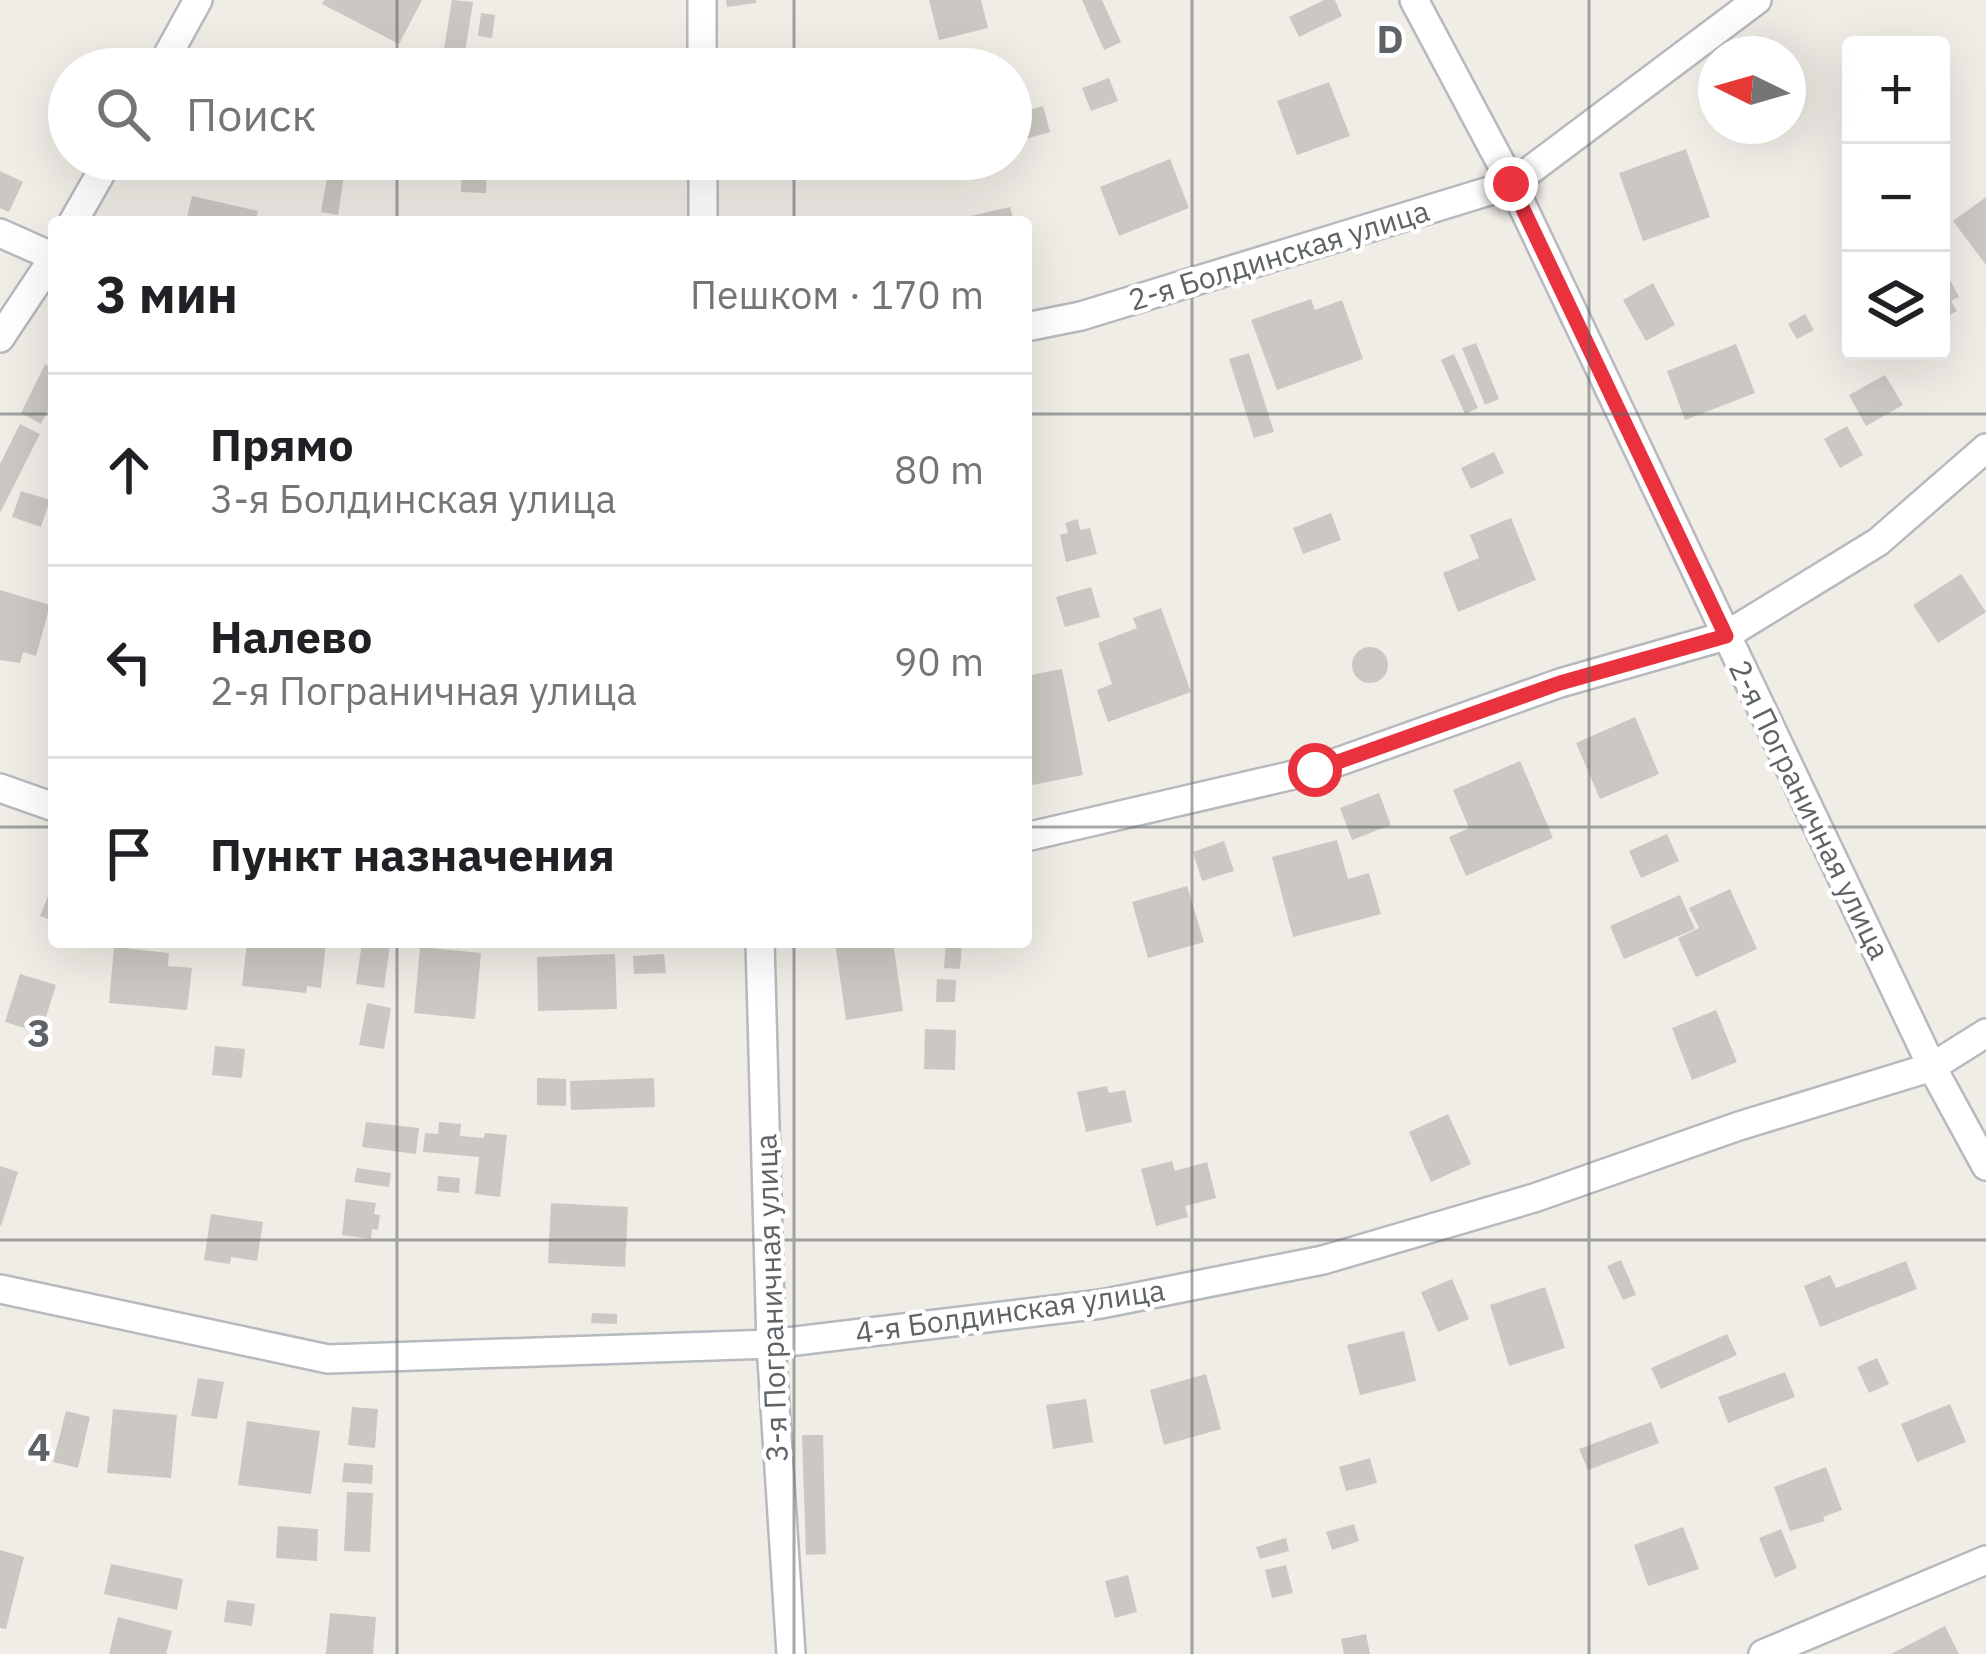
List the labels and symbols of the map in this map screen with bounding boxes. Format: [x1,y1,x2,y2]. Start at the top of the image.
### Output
text: D [1376,13,1404,64]
north arrow [1698,36,1806,144]
route end [1484,157,1538,211]
street label: 2-я Болдинская улица [1123,190,1434,319]
street label: 2-я Пограничная улица [1721,653,1900,966]
route start [1288,743,1342,797]
text: 3 [27,1007,51,1058]
street label: 3-я Пограничная улица [745,1133,796,1463]
street label: 4-я Болдинская улица [852,1269,1167,1352]
text: 4 [27,1421,51,1472]

